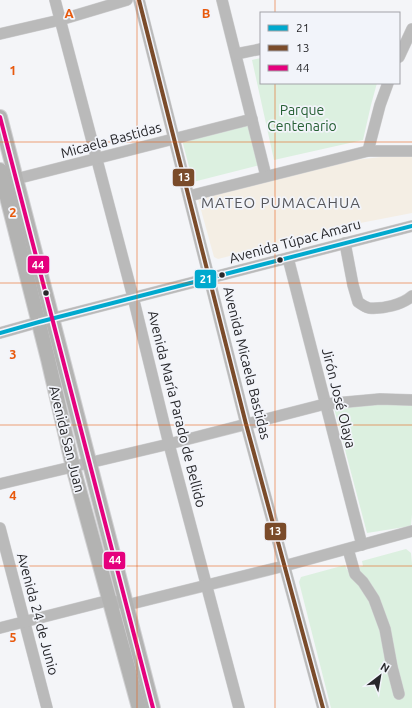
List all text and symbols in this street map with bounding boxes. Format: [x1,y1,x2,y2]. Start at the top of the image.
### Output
text: A [64,6,74,20]
text: B [202,6,211,20]
legend [260,12,400,84]
text: 21 [296,21,310,34]
text: 13 [296,41,310,54]
text: 44 [296,61,310,74]
text: 1 [9,63,17,77]
park label: Parque Centenario [267,102,337,134]
street label: Micaela Bastidas [59,119,163,161]
line badge: 13 [172,168,195,187]
text: 13 [178,171,190,183]
district label: MATEO PUMACAHUA [201,194,361,211]
text: 2 [9,205,17,219]
street label: Avenida Túpac Amaru [227,216,363,266]
line badge: 44 [27,255,50,274]
unlabelled marker [275,255,285,265]
text: 44 [32,259,44,271]
line badge: 21 [194,269,217,289]
unlabelled marker [217,270,227,280]
text: 21 [200,273,212,285]
street label: Avenida Micaela Bastidas [220,285,274,441]
unlabelled marker [41,288,51,298]
street label: Avenida María Parado de Bellido [145,309,209,509]
street label: Jirón José Olaya [319,346,359,450]
text: 3 [9,347,17,361]
street label: Avenida San Juan [46,384,88,494]
text: 4 [9,488,17,502]
line badge: 13 [264,522,287,541]
text: 13 [269,525,281,537]
street label: Avenida 24 de Junio [14,551,62,677]
line badge: 44 [103,551,126,570]
text: 44 [109,554,121,566]
text: 5 [9,630,17,644]
north arrow [360,656,400,696]
text: N [379,660,392,675]

